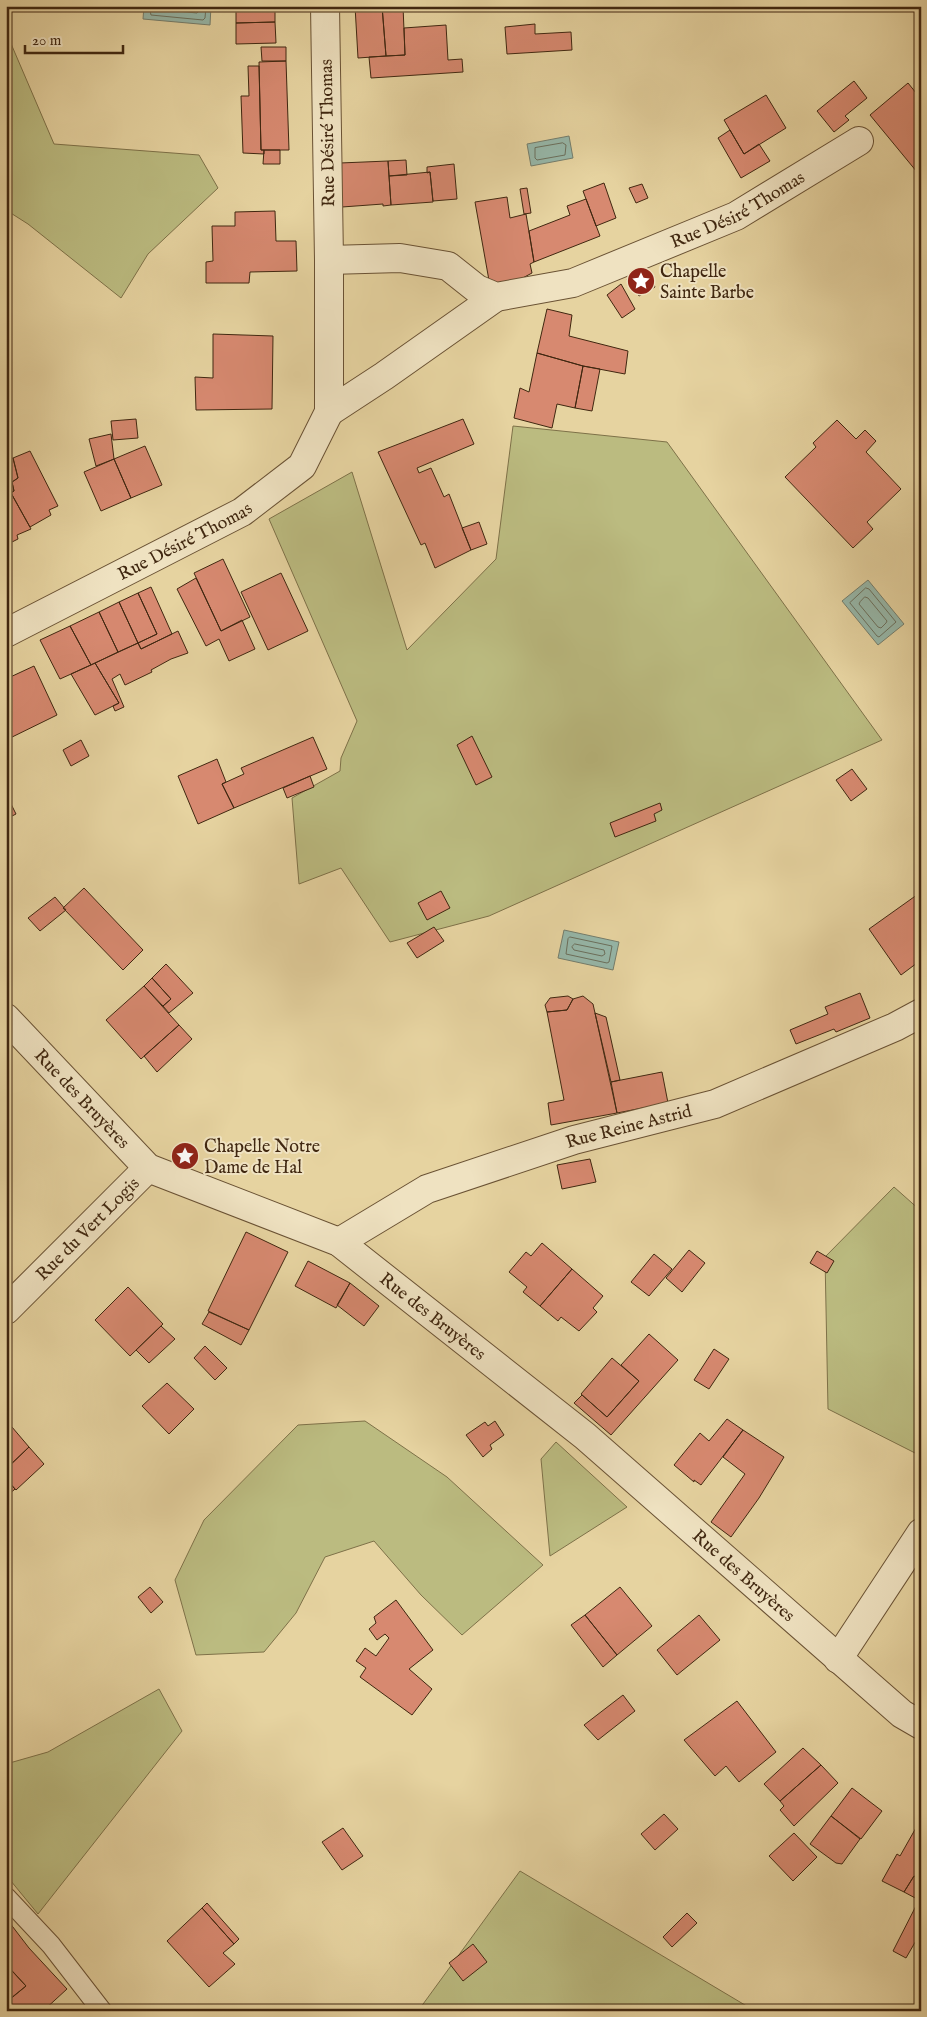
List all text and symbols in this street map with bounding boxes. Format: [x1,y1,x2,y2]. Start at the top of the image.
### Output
scale bar [25,22,122,54]
text: 20 m [32,31,62,50]
street label: Rue Désiré Thomas [316,59,341,207]
street label: Rue Désiré Thomas [667,167,810,255]
place label: Chapelle Sainte Barbe [660,261,754,305]
place icon: Chapelle Sainte Barbe [626,266,656,296]
street label: Rue Désiré Thomas [114,498,258,587]
street label: Rue des Bruyères [28,1045,134,1154]
street label: Rue Reine Astrid [563,1100,695,1155]
place label: Chapelle Notre Dame de Hal [204,1136,320,1180]
place icon: Chapelle Notre Dame de Hal [170,1141,200,1171]
street label: Rue du Vert Logis [32,1173,145,1286]
street label: Rue des Bruyères [374,1268,490,1366]
street label: Rue des Bruyères [687,1525,799,1628]

